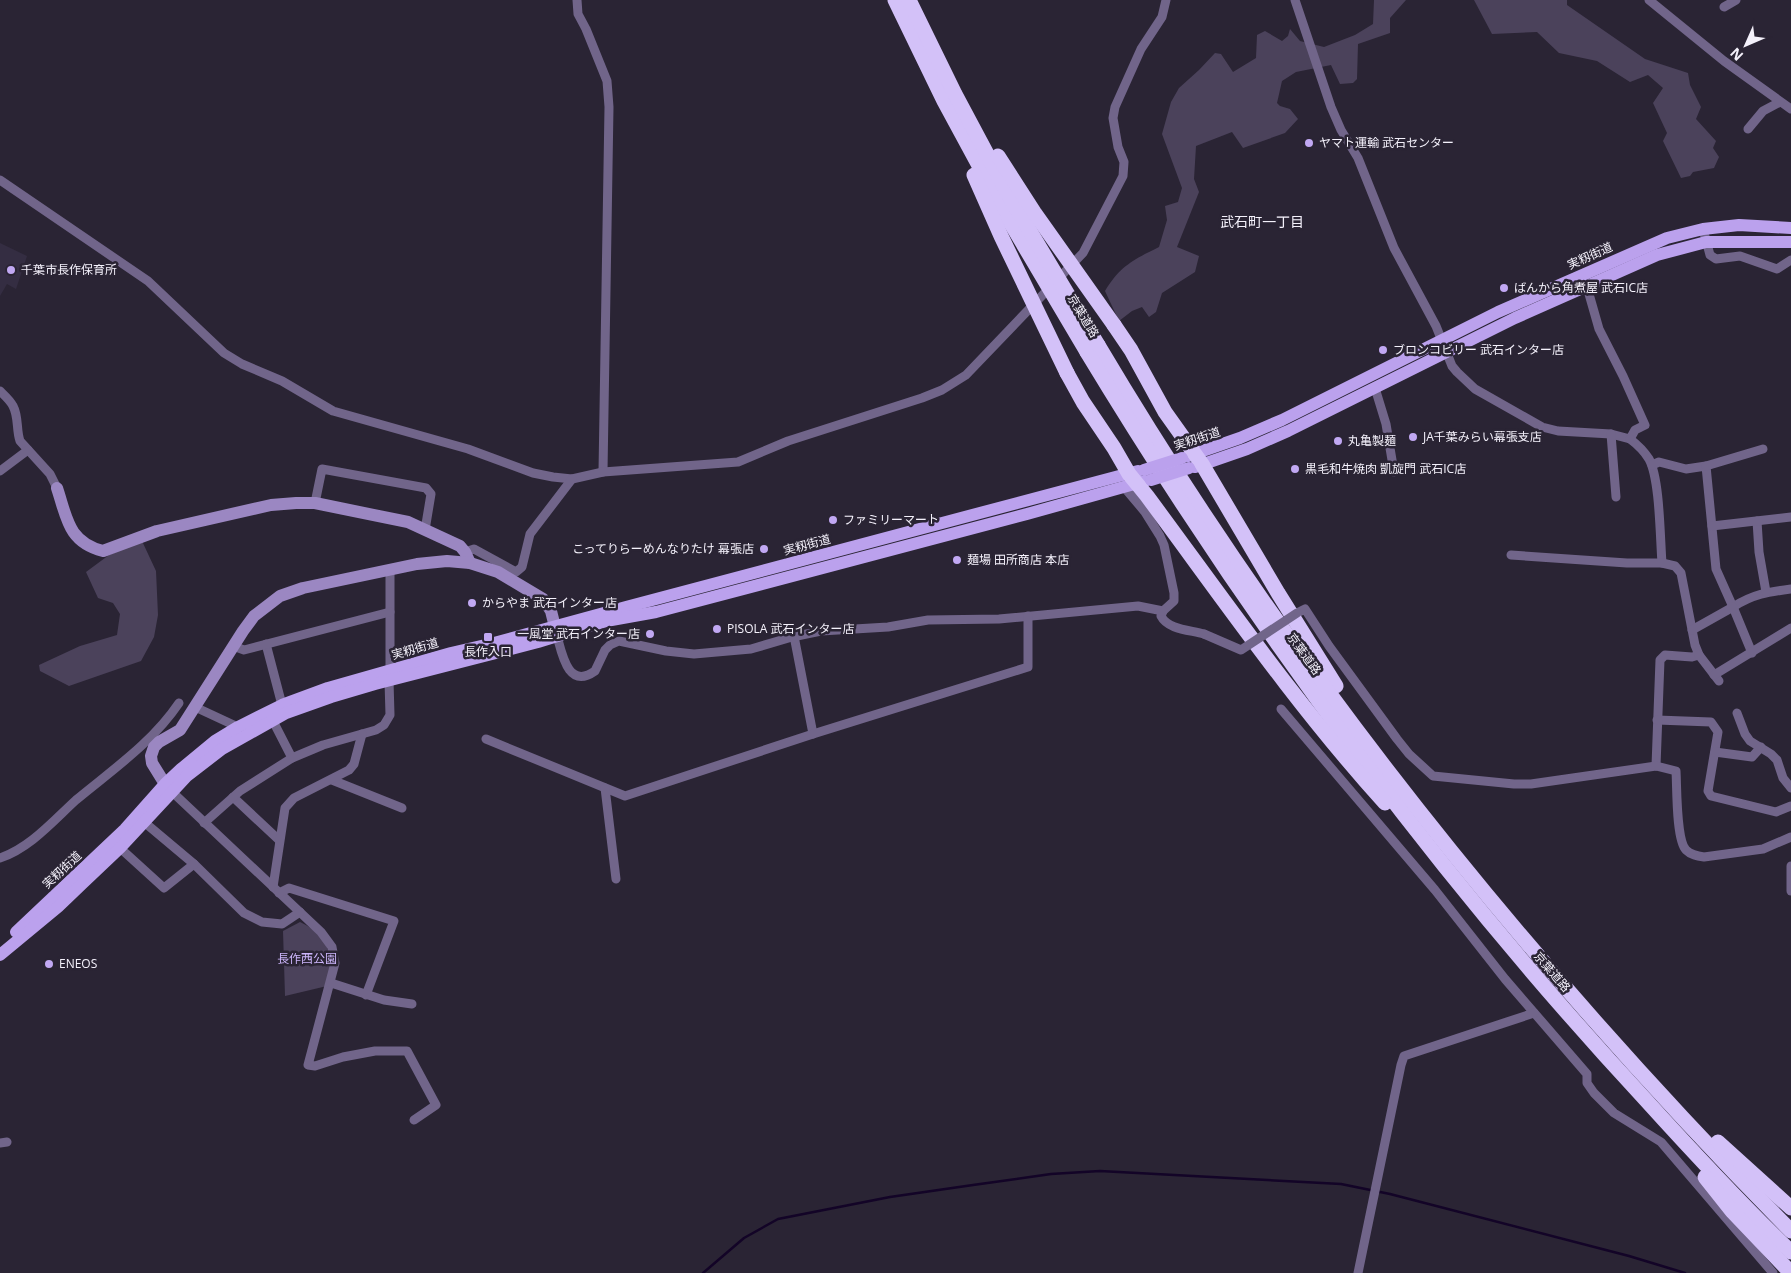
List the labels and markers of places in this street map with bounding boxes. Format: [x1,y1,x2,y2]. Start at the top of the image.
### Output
place label: ヤマト運輸 武石センター [1319,134,1454,151]
marker: ヤマト運輸 武石センター [1303,137,1315,149]
place label: 千葉市長作保育所 [21,261,117,278]
marker: 千葉市長作保育所 [5,264,17,276]
place label: ばんから角煮屋 武石IC店 [1514,279,1648,296]
marker: ばんから角煮屋 武石IC店 [1498,282,1510,294]
place label: ブロンコビリー 武石インター店 [1393,341,1564,358]
marker: ブロンコビリー 武石インター店 [1377,344,1389,356]
place label: JA千葉みらい幕張支店 [1422,428,1542,445]
marker: JA千葉みらい幕張支店 [1407,431,1419,443]
place label: 丸亀製麺 [1348,432,1396,449]
marker: 丸亀製麺 [1332,435,1344,447]
place label: 黒毛和牛焼肉 凱旋門 武石IC店 [1305,460,1466,477]
marker: 黒毛和牛焼肉 凱旋門 武石IC店 [1289,463,1301,475]
place label: ファミリーマート [843,511,939,528]
marker: ファミリーマート [827,514,839,526]
place label: こってりらーめんなりたけ 幕張店 [572,540,754,557]
marker: こってりらーめんなりたけ 幕張店 [758,543,770,555]
place label: 麺場 田所商店 本店 [967,551,1069,568]
marker: 麺場 田所商店 本店 [951,554,963,566]
place label: からやま 武石インター店 [482,594,617,611]
marker: からやま 武石インター店 [466,597,478,609]
place label: PISOLA 武石インター店 [727,620,854,637]
marker: PISOLA 武石インター店 [711,623,723,635]
place label: 一風堂 武石インター店 [517,625,640,642]
marker: 一風堂 武石インター店 [644,628,656,640]
marker: 長作入口 [482,631,494,643]
place label: 長作入口 [464,643,512,660]
place label: ENEOS [59,955,97,972]
marker: ENEOS [43,958,55,970]

